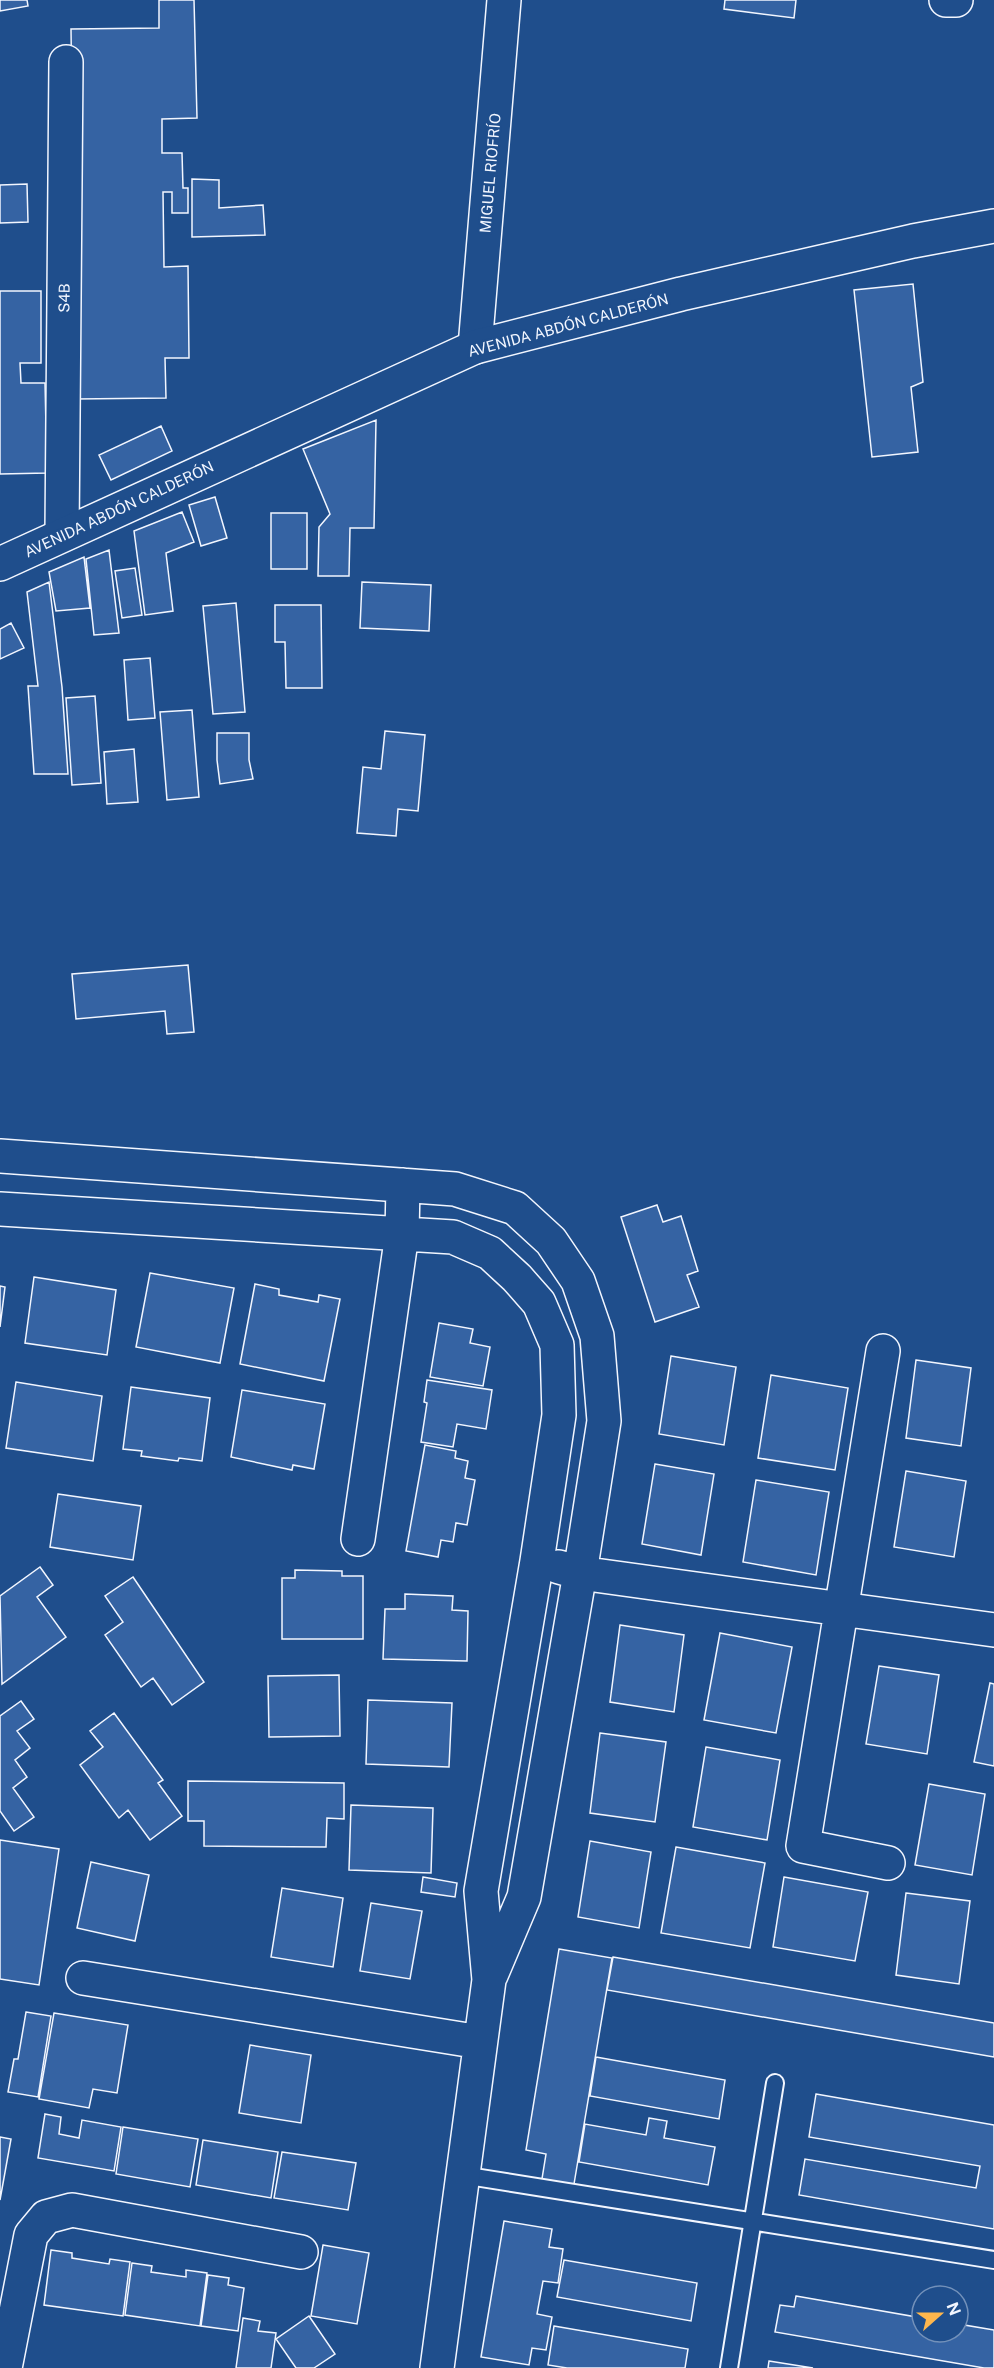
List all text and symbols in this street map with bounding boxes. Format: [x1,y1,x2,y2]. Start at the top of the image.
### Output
street label: MIGUEL RIOFRÍO [476,112,504,234]
street label: S4B [55,283,73,313]
street label: AVENIDA ABDÓN CALDERÓN [466,289,670,360]
street label: AVENIDA ABDÓN CALDERÓN [21,457,216,560]
north arrow [910,2284,970,2344]
text: N [942,2300,965,2318]

